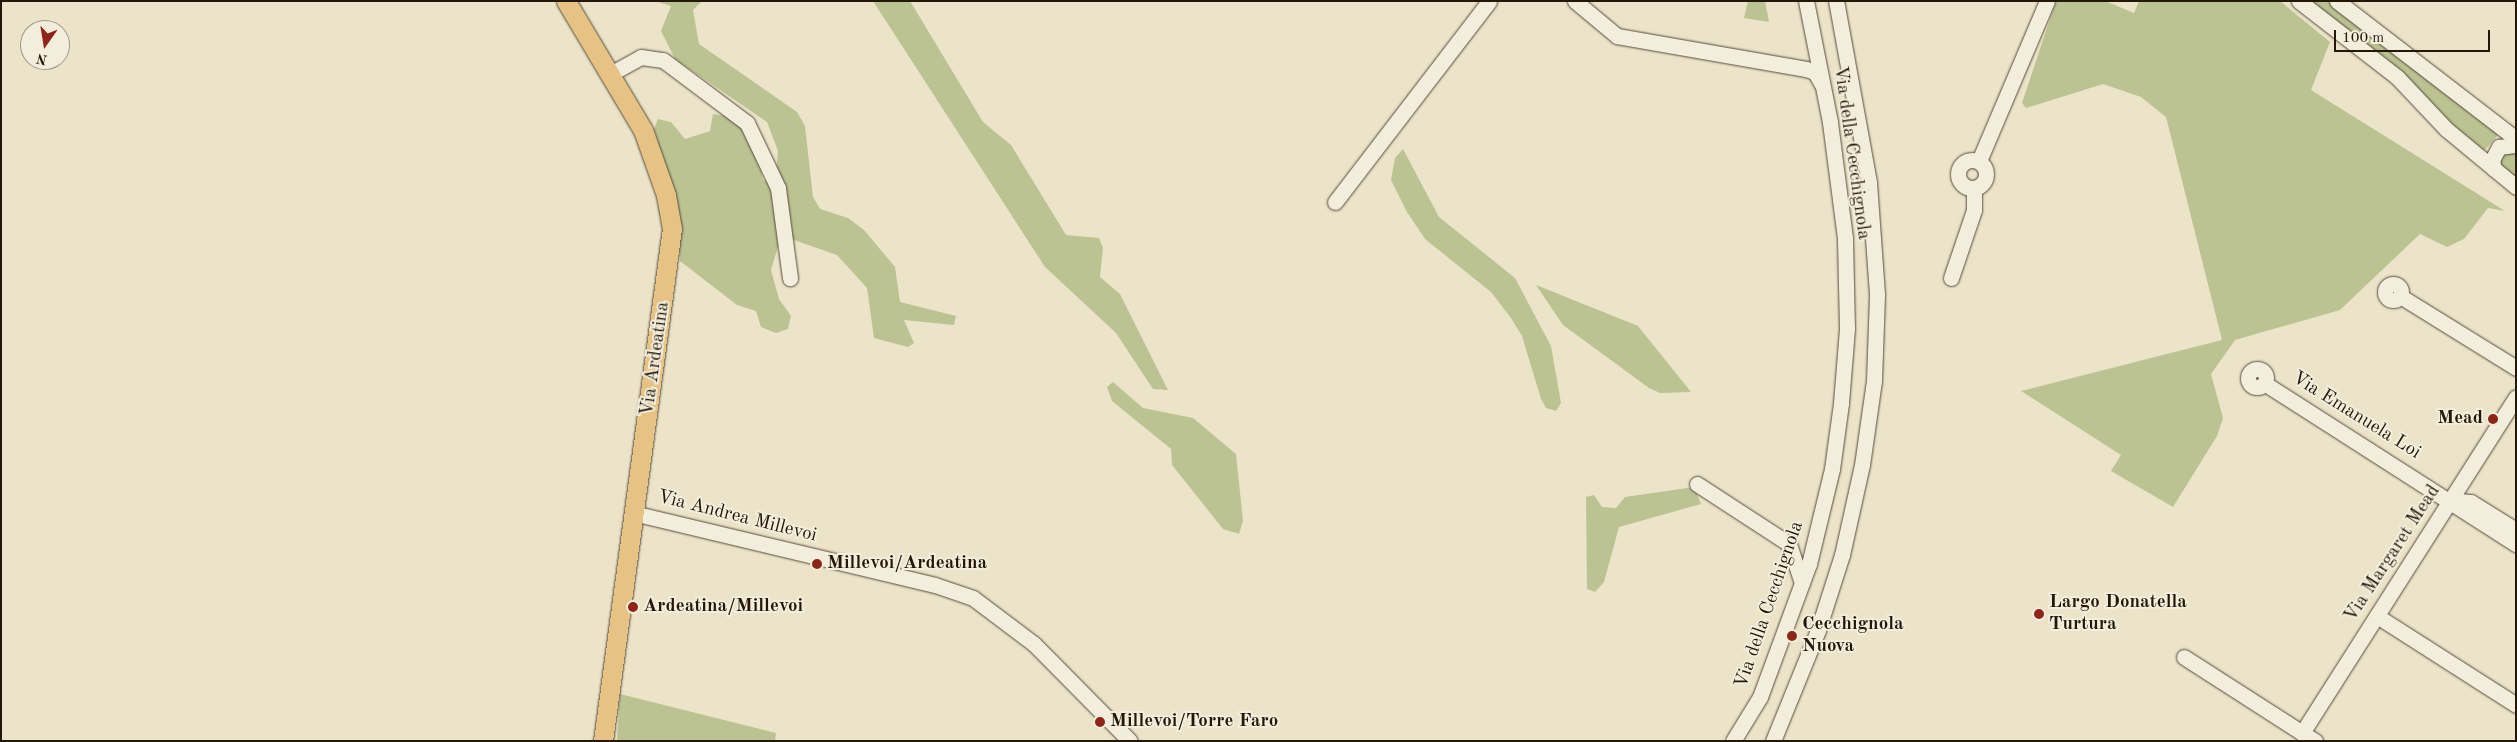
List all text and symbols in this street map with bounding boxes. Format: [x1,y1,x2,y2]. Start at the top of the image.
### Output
north arrow [20,20,70,70]
scale bar [2337,20,2493,52]
text: 100 m [2342,31,2384,46]
text: N [35,51,49,67]
street label: Via della Cecchignola [1828,65,1874,241]
street label: Via Ardeatina [637,300,675,418]
street label: Via Emanuela Loi [2287,367,2425,465]
place label: Mead [2437,408,2483,430]
marker: Mead [2487,413,2499,425]
street label: Via Margaret Mead [2340,481,2446,627]
street label: Via Andrea Millevoi [655,486,819,548]
street label: Via della Cecchignola [1731,518,1809,692]
place label: Millevoi/Ardeatina [827,553,987,575]
marker: Millevoi/Ardeatina [811,558,823,570]
place label: Largo Donatella Turtura [2049,592,2187,636]
place label: Ardeatina/Millevoi [643,596,803,618]
marker: Ardeatina/Millevoi [627,601,639,613]
marker: Largo Donatella Turtura [2033,608,2045,620]
place label: Cecchignola Nuova [1802,614,1904,658]
marker: Cecchignola Nuova [1786,630,1798,642]
place label: Millevoi/Torre Faro [1110,711,1278,733]
marker: Millevoi/Torre Faro [1094,716,1106,728]

